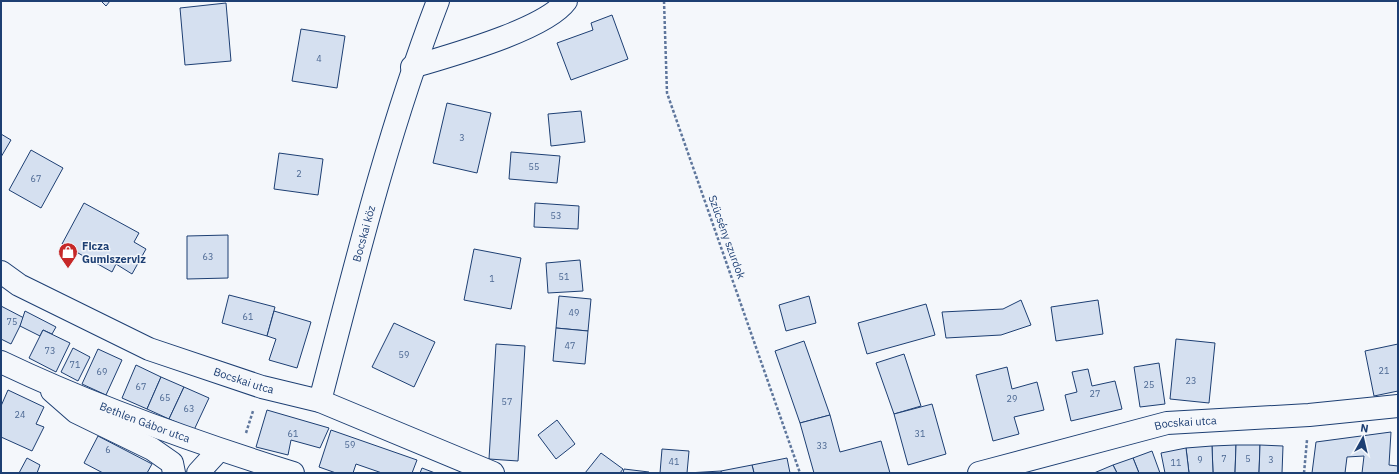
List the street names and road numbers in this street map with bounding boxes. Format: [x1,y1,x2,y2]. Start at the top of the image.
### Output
street label: Szücsény szurdok [705,193,749,281]
street label: Bocskai köz [349,204,378,263]
street label: Bocskai utca [212,364,275,397]
street label: Bethlen Gábor utca [98,399,192,445]
street label: Bocskai utca [1153,413,1217,433]

